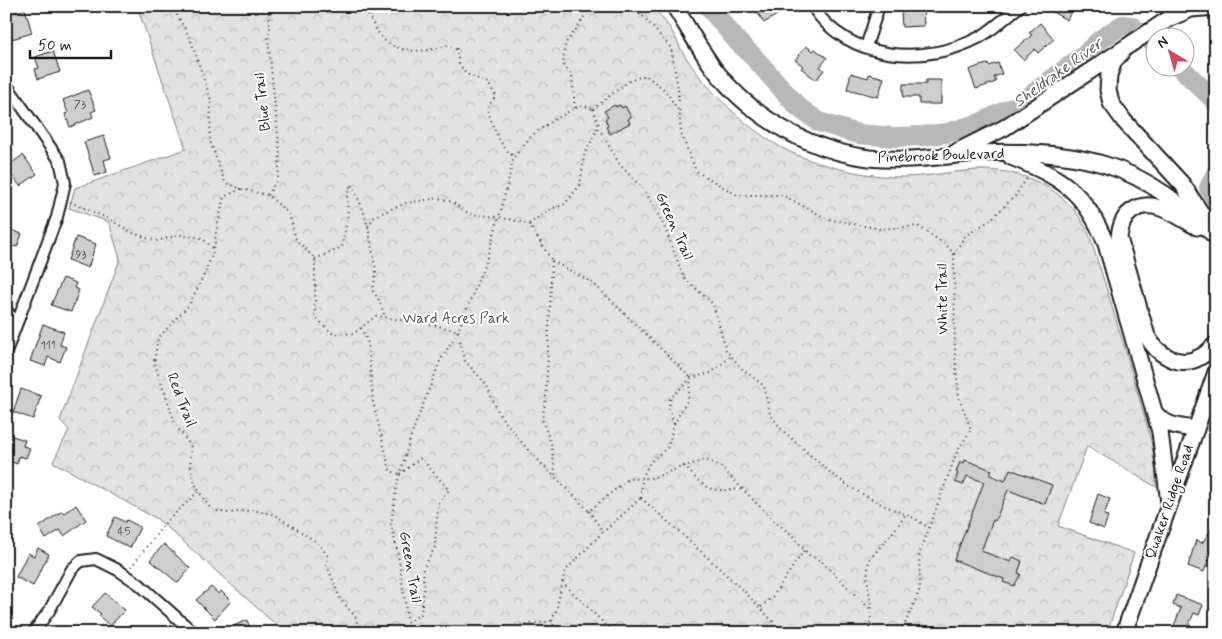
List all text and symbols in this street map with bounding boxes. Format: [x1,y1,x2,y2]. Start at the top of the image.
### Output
scale bar [30,28,111,60]
north arrow [1144,28,1194,78]
water label: Sheldrake River [1009,32,1109,112]
text: N [1153,33,1172,53]
text: 50 m [38,36,72,56]
street label: Blue Trail [250,72,276,132]
house number: 73 [74,97,86,113]
street label: Pinebrook Boulevard [877,144,1005,168]
street label: Green Trail [650,189,698,263]
house number: 93 [76,247,86,263]
street label: White Trail [932,263,954,335]
park label: Ward Acres Park [403,309,509,329]
house number: 111 [40,338,56,354]
street label: Red Trail [161,370,201,430]
street label: Quaker Ridge Road [1141,442,1200,562]
house number: 45 [117,524,131,540]
street label: Green Trail [394,530,426,604]

